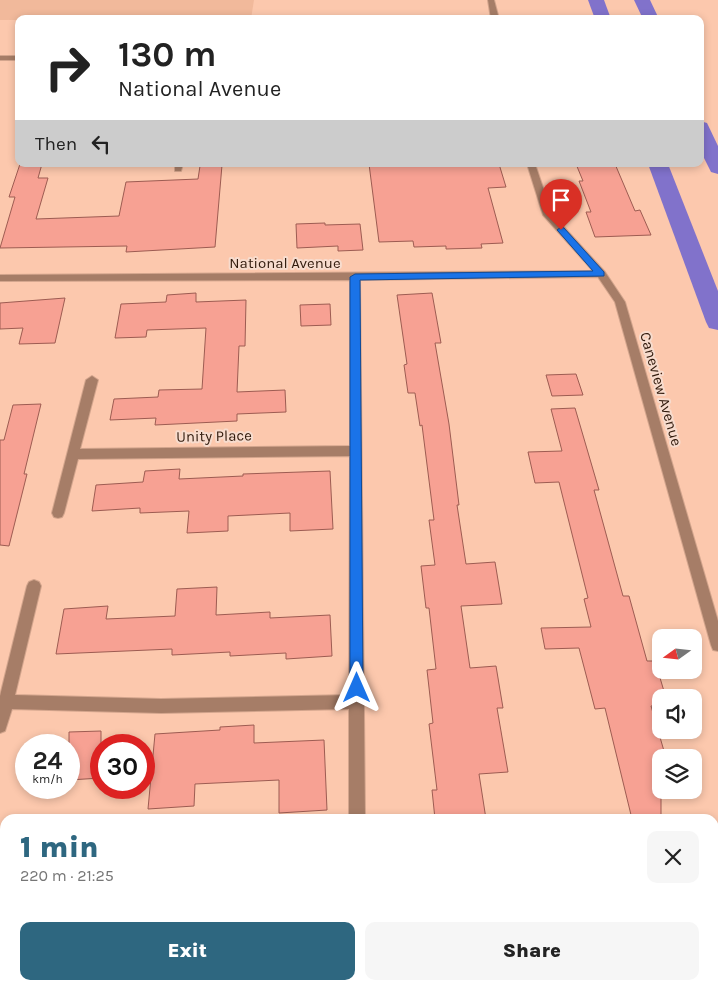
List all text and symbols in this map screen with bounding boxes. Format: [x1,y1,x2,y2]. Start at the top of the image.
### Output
text: 130 m [118,34,216,75]
icon: right [35,35,100,100]
text: National Avenue [118,76,281,102]
icon: left [87,130,115,158]
text: Then [35,133,77,155]
pin [540,179,582,230]
icon: arrive [547,186,575,214]
street label: National Avenue [229,254,341,272]
street label: Caneview Avenue [636,330,686,448]
street label: Unity Place [176,426,252,446]
north arrow [652,629,702,679]
map controls [652,629,702,799]
position arrow [330,661,382,713]
button: sound [652,689,702,739]
speed limit sign: 30 [90,734,155,799]
text: 24 [32,746,63,775]
button: layers [652,749,702,799]
text: km/h [32,772,63,786]
text: 1 min [20,829,99,865]
button: close [647,831,699,883]
text: 220 m · 21:25 [20,866,114,885]
button: Exit [20,922,355,980]
button: Share [365,922,699,980]

